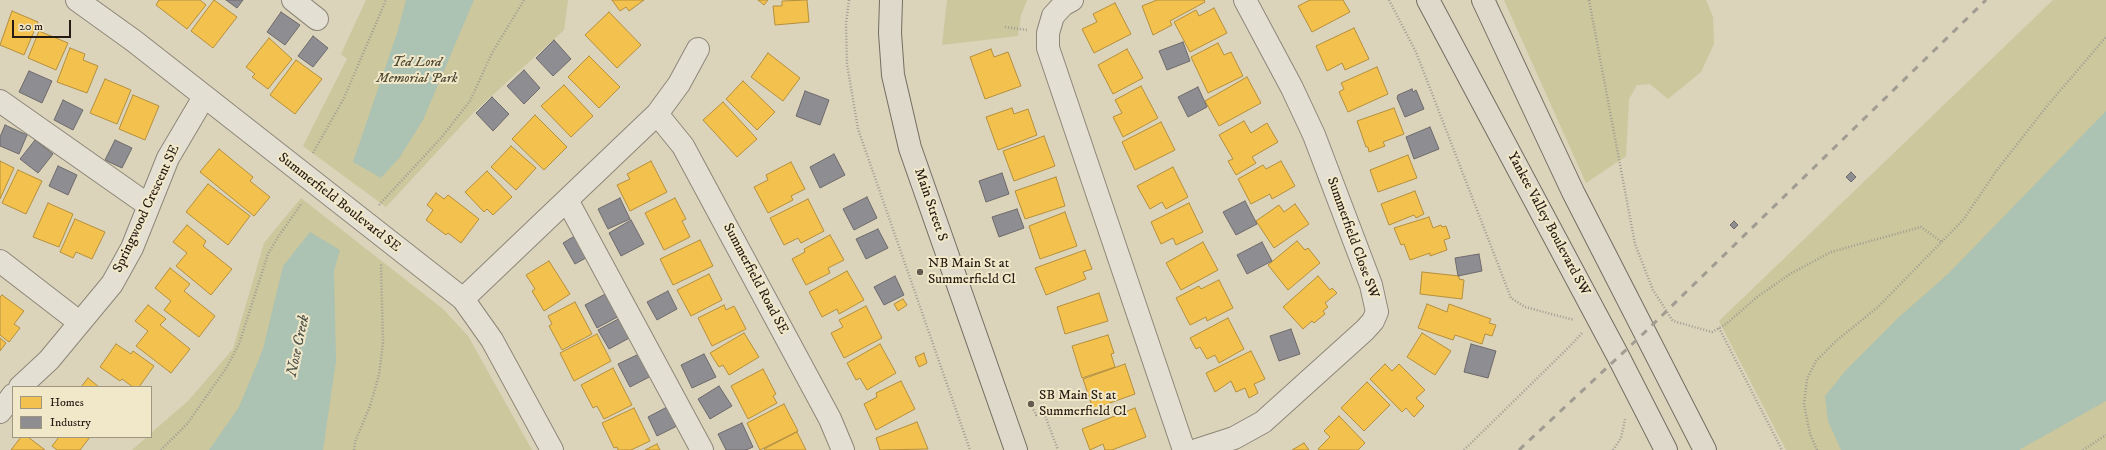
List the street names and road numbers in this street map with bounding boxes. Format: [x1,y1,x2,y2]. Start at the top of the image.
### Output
street label: Springwood Crescent SE [110,143,184,275]
street label: Yankee Valley Boulevard SW [1503,149,1593,299]
street label: Summerfield Boulevard SE [274,150,404,256]
street label: Main Street S [910,166,950,244]
street label: Summerfield Close SW [1322,175,1382,301]
street label: Summerfield Road SE [719,221,791,337]

